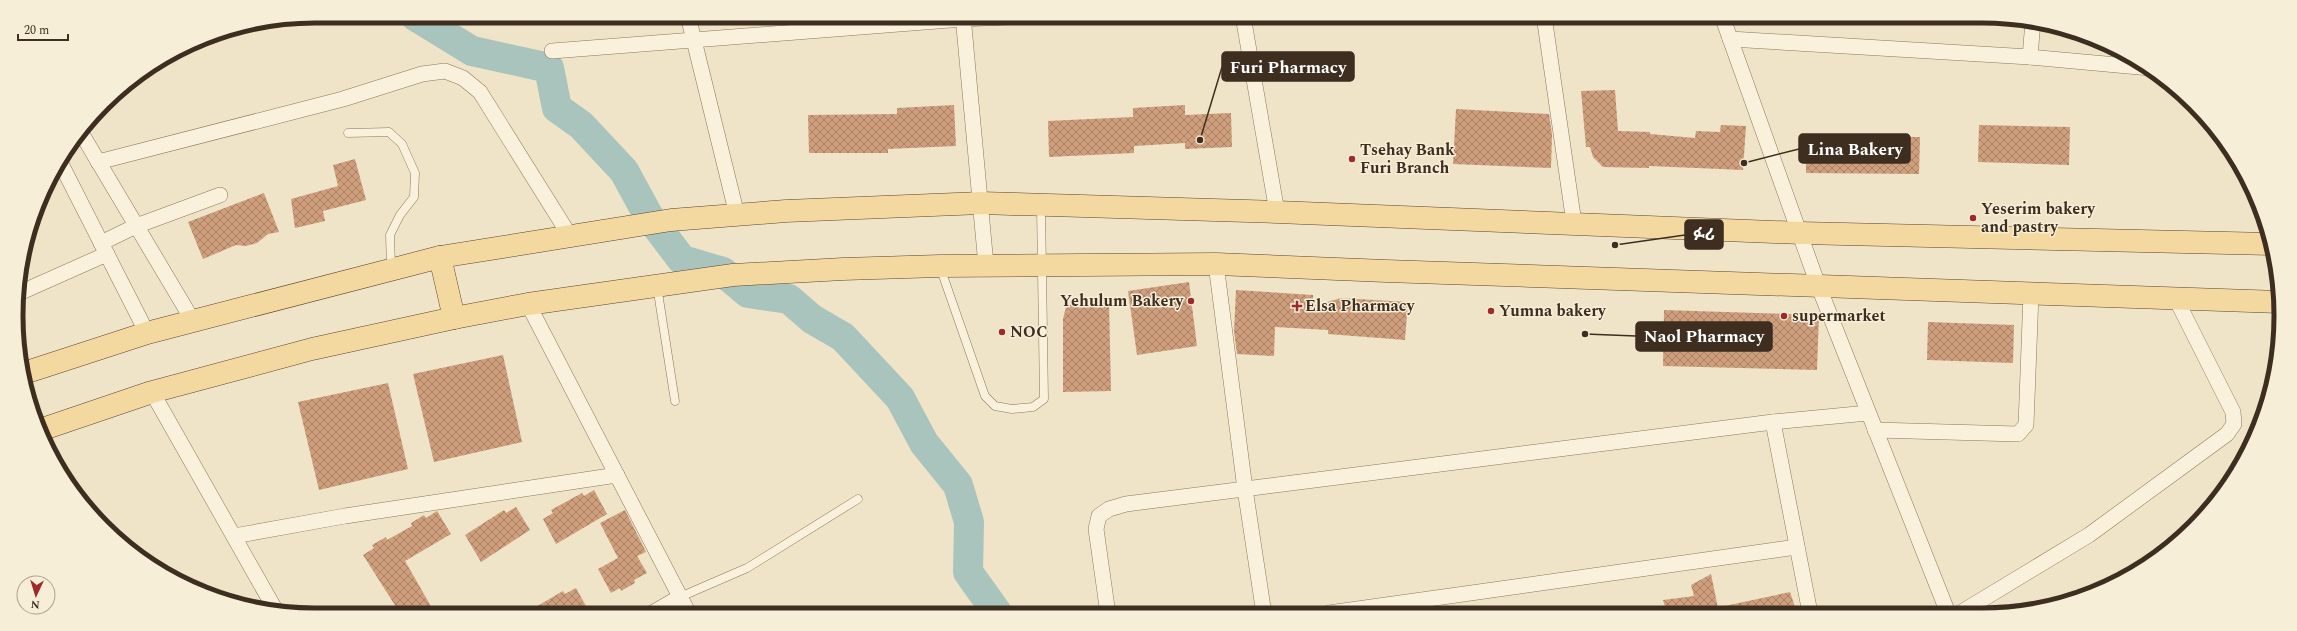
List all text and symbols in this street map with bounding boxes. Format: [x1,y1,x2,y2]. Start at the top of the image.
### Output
scale bar [18,16,68,42]
text: 20 m [24,21,49,40]
callout: Furi Pharmacy [1222,52,1354,81]
text: Furi Pharmacy [1230,55,1347,81]
callout: Lina Bakery [1799,134,1910,163]
text: Lina Bakery [1808,137,1903,163]
place label: Tsehay Bank Furi Branch [1360,138,1455,180]
marker: Tsehay Bank Furi Branch [1347,154,1357,164]
place label: Yeserim bakery and pastry [1981,197,2096,239]
marker: Yeserim bakery and pastry [1968,213,1978,223]
callout: ፉሪ [1685,220,1723,249]
text: ፉሪ [1693,222,1715,248]
place label: Yehulum Bakery [1060,289,1184,313]
place label: Elsa Pharmacy [1305,294,1416,318]
marker: Yehulum Bakery [1186,296,1196,306]
place label: Yumna bakery [1499,299,1607,323]
marker: Elsa Pharmacy [1292,301,1302,311]
place label: supermarket [1792,304,1886,328]
marker: Yumna bakery [1486,306,1496,316]
marker: supermarket [1779,311,1789,321]
place label: NOC [1010,320,1048,344]
callout: Naol Pharmacy [1636,322,1772,351]
text: Naol Pharmacy [1644,324,1765,350]
marker: NOC [997,327,1007,337]
north arrow [16,575,56,615]
text: N [30,596,40,613]

